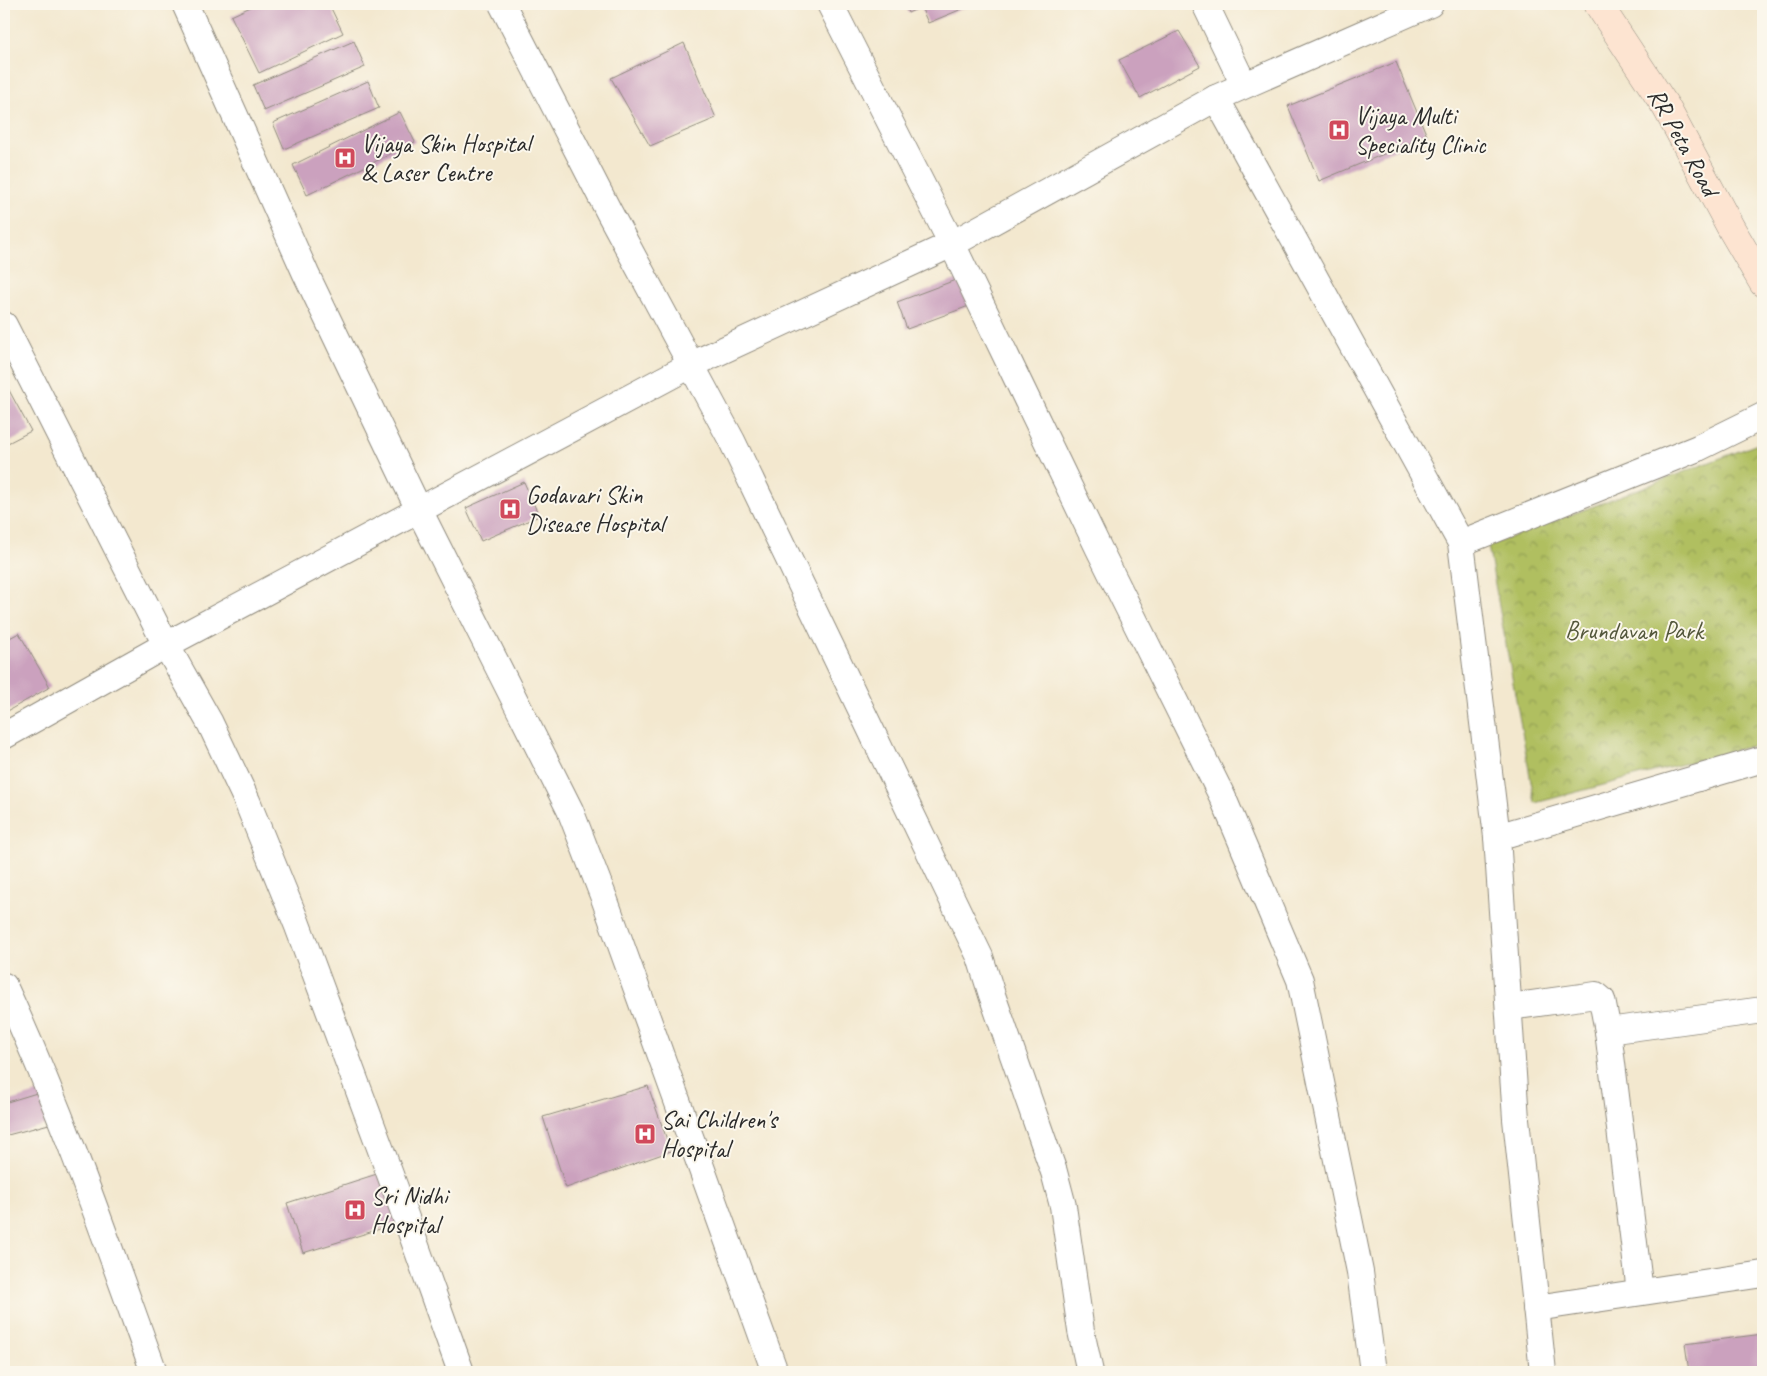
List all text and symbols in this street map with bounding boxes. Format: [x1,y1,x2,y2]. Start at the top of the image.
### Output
street label: RR Peta Road [1640,82,1728,205]
place label: Vijaya Multi Speciality Clinic [1355,100,1487,161]
hospital icon: Vijaya Multi Speciality Clinic [1327,118,1351,142]
place label: Vijaya Skin Hospital & Laser Centre [361,128,535,189]
hospital icon: Vijaya Skin Hospital & Laser Centre [333,146,357,170]
place label: Godavari Skin Disease Hospital [526,479,669,540]
hospital icon: Godavari Skin Disease Hospital [498,497,522,521]
park label: Brundavan Park [1565,615,1705,647]
place label: Sai Children's Hospital [661,1104,779,1165]
hospital icon: Sai Children's Hospital [633,1122,657,1146]
place label: Sri Nidhi Hospital [371,1180,451,1241]
hospital icon: Sri Nidhi Hospital [343,1198,367,1222]

